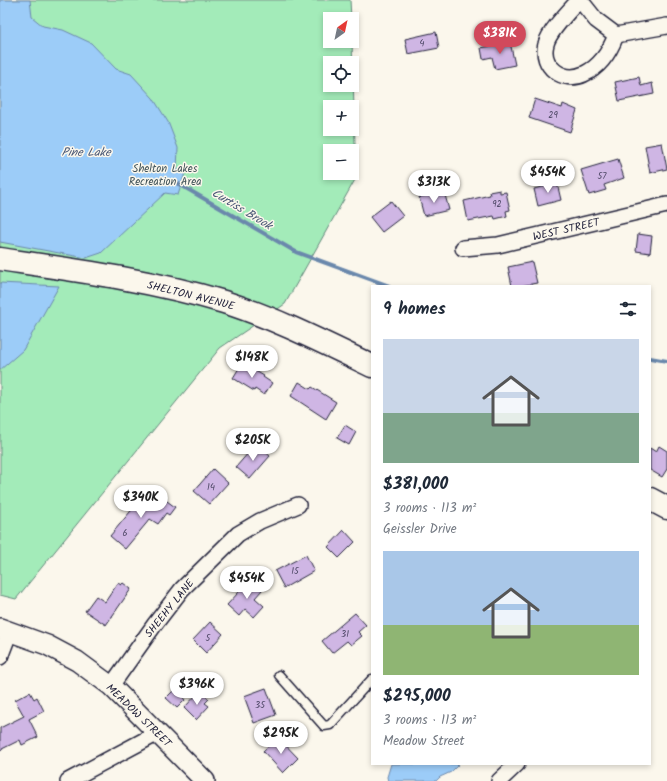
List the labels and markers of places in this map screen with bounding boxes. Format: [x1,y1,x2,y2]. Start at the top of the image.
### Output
pin: $381K [472,21,528,55]
pin: $454K [520,160,576,194]
pin: $313K [406,170,462,204]
pin: $148K [224,345,280,379]
pin: $205K [225,428,281,462]
pin: $340K [113,485,169,519]
pin: $454K [219,566,275,600]
pin: $396K [169,672,225,706]
pin: $295K [253,721,309,755]

